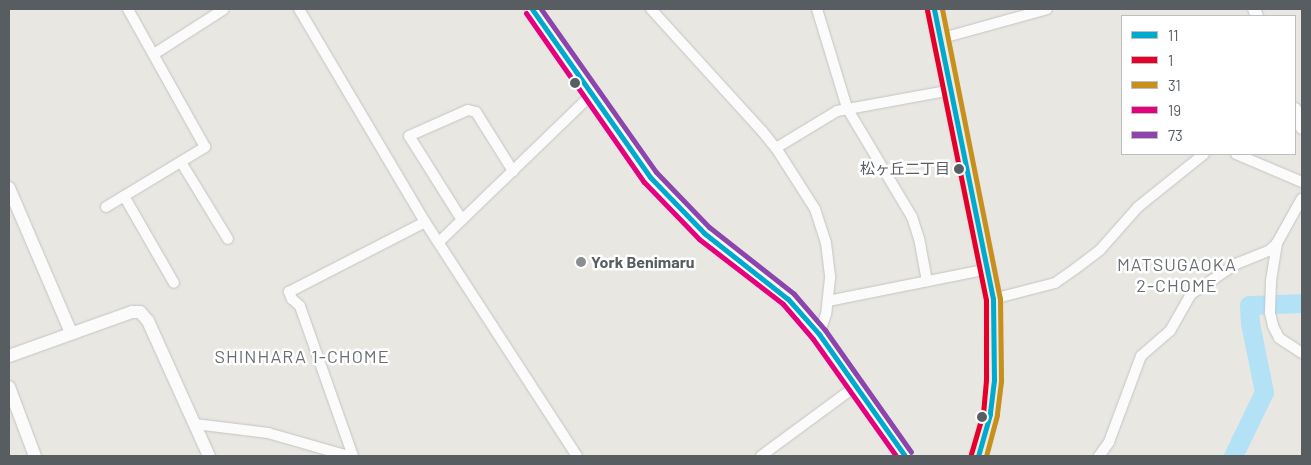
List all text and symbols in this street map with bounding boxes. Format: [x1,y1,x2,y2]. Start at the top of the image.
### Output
legend [1121,15,1296,155]
text: 11 [1168,26,1179,44]
text: 1 [1168,51,1173,69]
text: 31 [1168,76,1181,94]
unlabelled marker [570,78,580,88]
text: 19 [1168,101,1181,119]
text: 73 [1168,126,1183,144]
place label: 松ヶ丘二丁目 [860,160,950,178]
marker: 松ヶ丘二丁目 [954,164,964,174]
place label: York Benimaru [591,252,695,272]
district label: MATSUGAOKA 2-CHOME [1116,254,1238,296]
marker: York Benimaru [575,256,587,268]
district label: SHINHARA 1-CHOME [212,345,392,367]
unlabelled marker [977,412,987,422]

